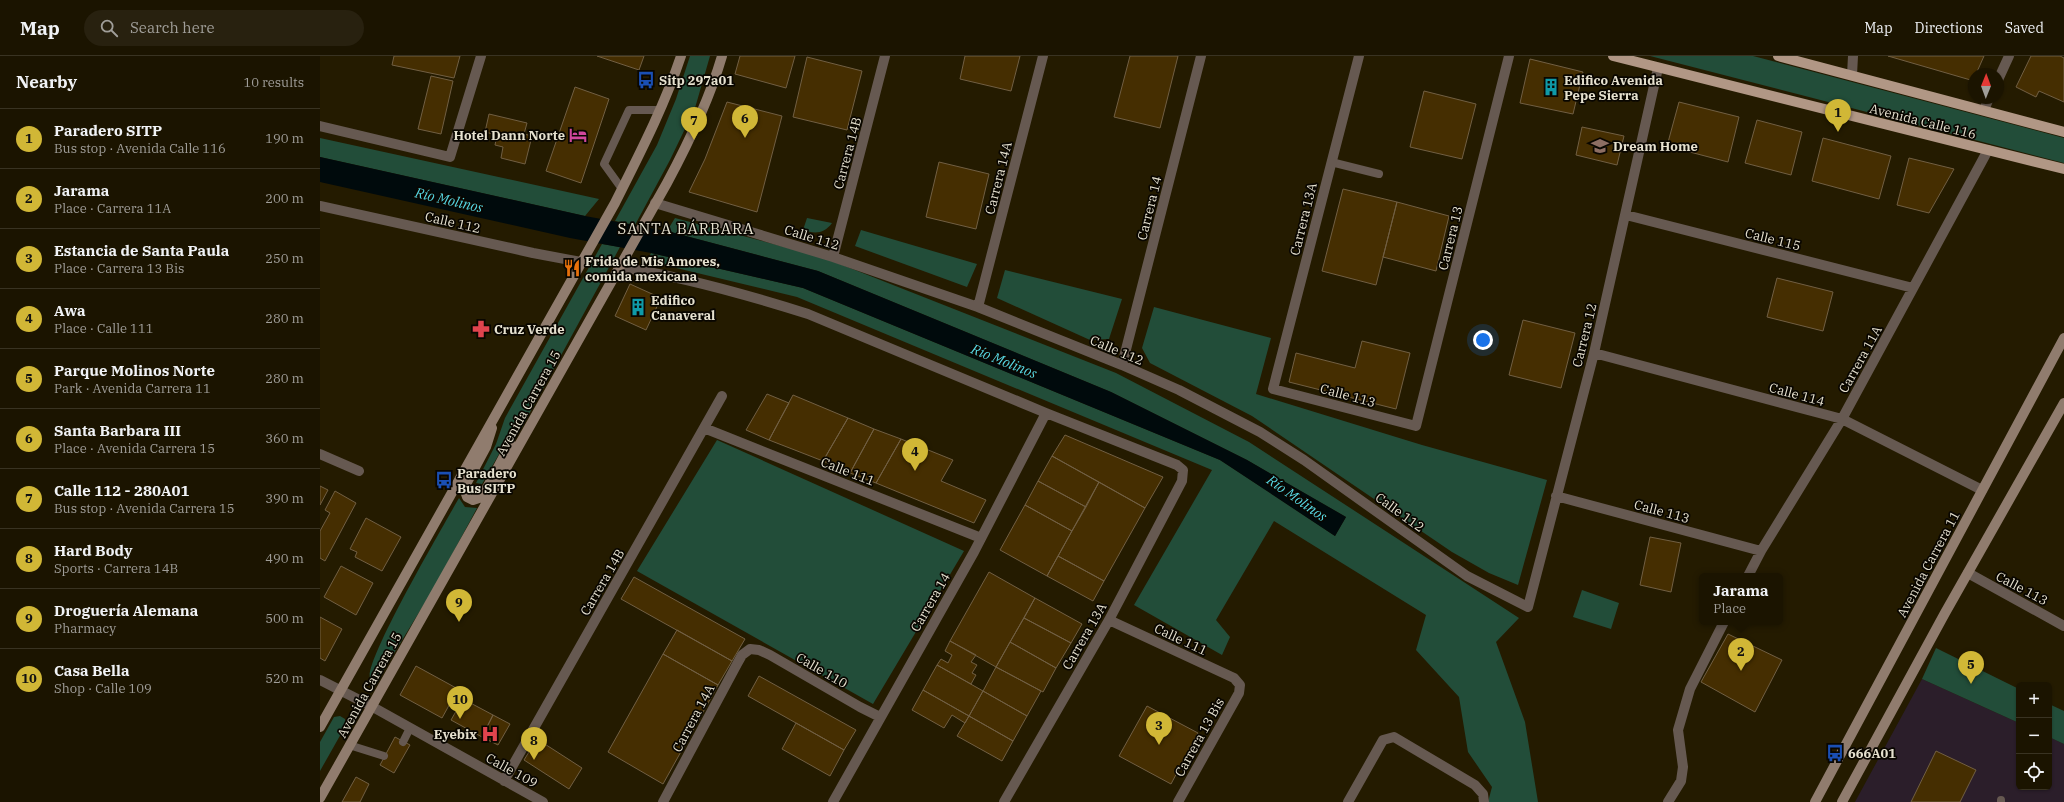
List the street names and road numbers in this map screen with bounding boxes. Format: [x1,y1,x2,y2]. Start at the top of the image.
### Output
street label: Avenida Calle 116 [1868,100,1978,143]
street label: Carrera 14B [830,115,865,191]
street label: Carrera 14A [981,140,1016,216]
street label: Carrera 14 [1133,174,1166,242]
street label: Carrera 13A [1286,181,1321,257]
street label: Carrera 13 [1434,204,1467,272]
street label: Calle 112 [423,208,482,237]
street label: Calle 112 [782,221,841,254]
street label: Calle 115 [1743,224,1802,255]
street label: Carrera 12 [1568,301,1601,369]
street label: Carrera 11A [1835,323,1886,396]
street label: Calle 112 [1087,332,1146,369]
street label: Avenida Carrera 15 [492,347,565,459]
street label: Calle 114 [1767,379,1827,410]
street label: Calle 113 [1318,380,1377,411]
street label: Calle 111 [818,453,877,490]
street label: Calle 112 [1372,489,1428,536]
street label: Calle 113 [1632,496,1691,527]
street label: Avenida Carrera 11 [1893,508,1964,620]
street label: Carrera 14B [577,546,628,619]
street label: Calle 113 [1993,568,2051,609]
street label: Carrera 14 [907,570,954,635]
street label: Carrera 13A [1058,600,1110,673]
street label: Calle 111 [1152,620,1210,659]
street label: Avenida Carrera 15 [333,629,406,741]
street label: Calle 110 [793,649,851,692]
street label: Carrera 14A [668,681,718,755]
street label: Carrera 13 Bis [1171,695,1228,780]
street label: Calle 109 [483,749,541,792]

